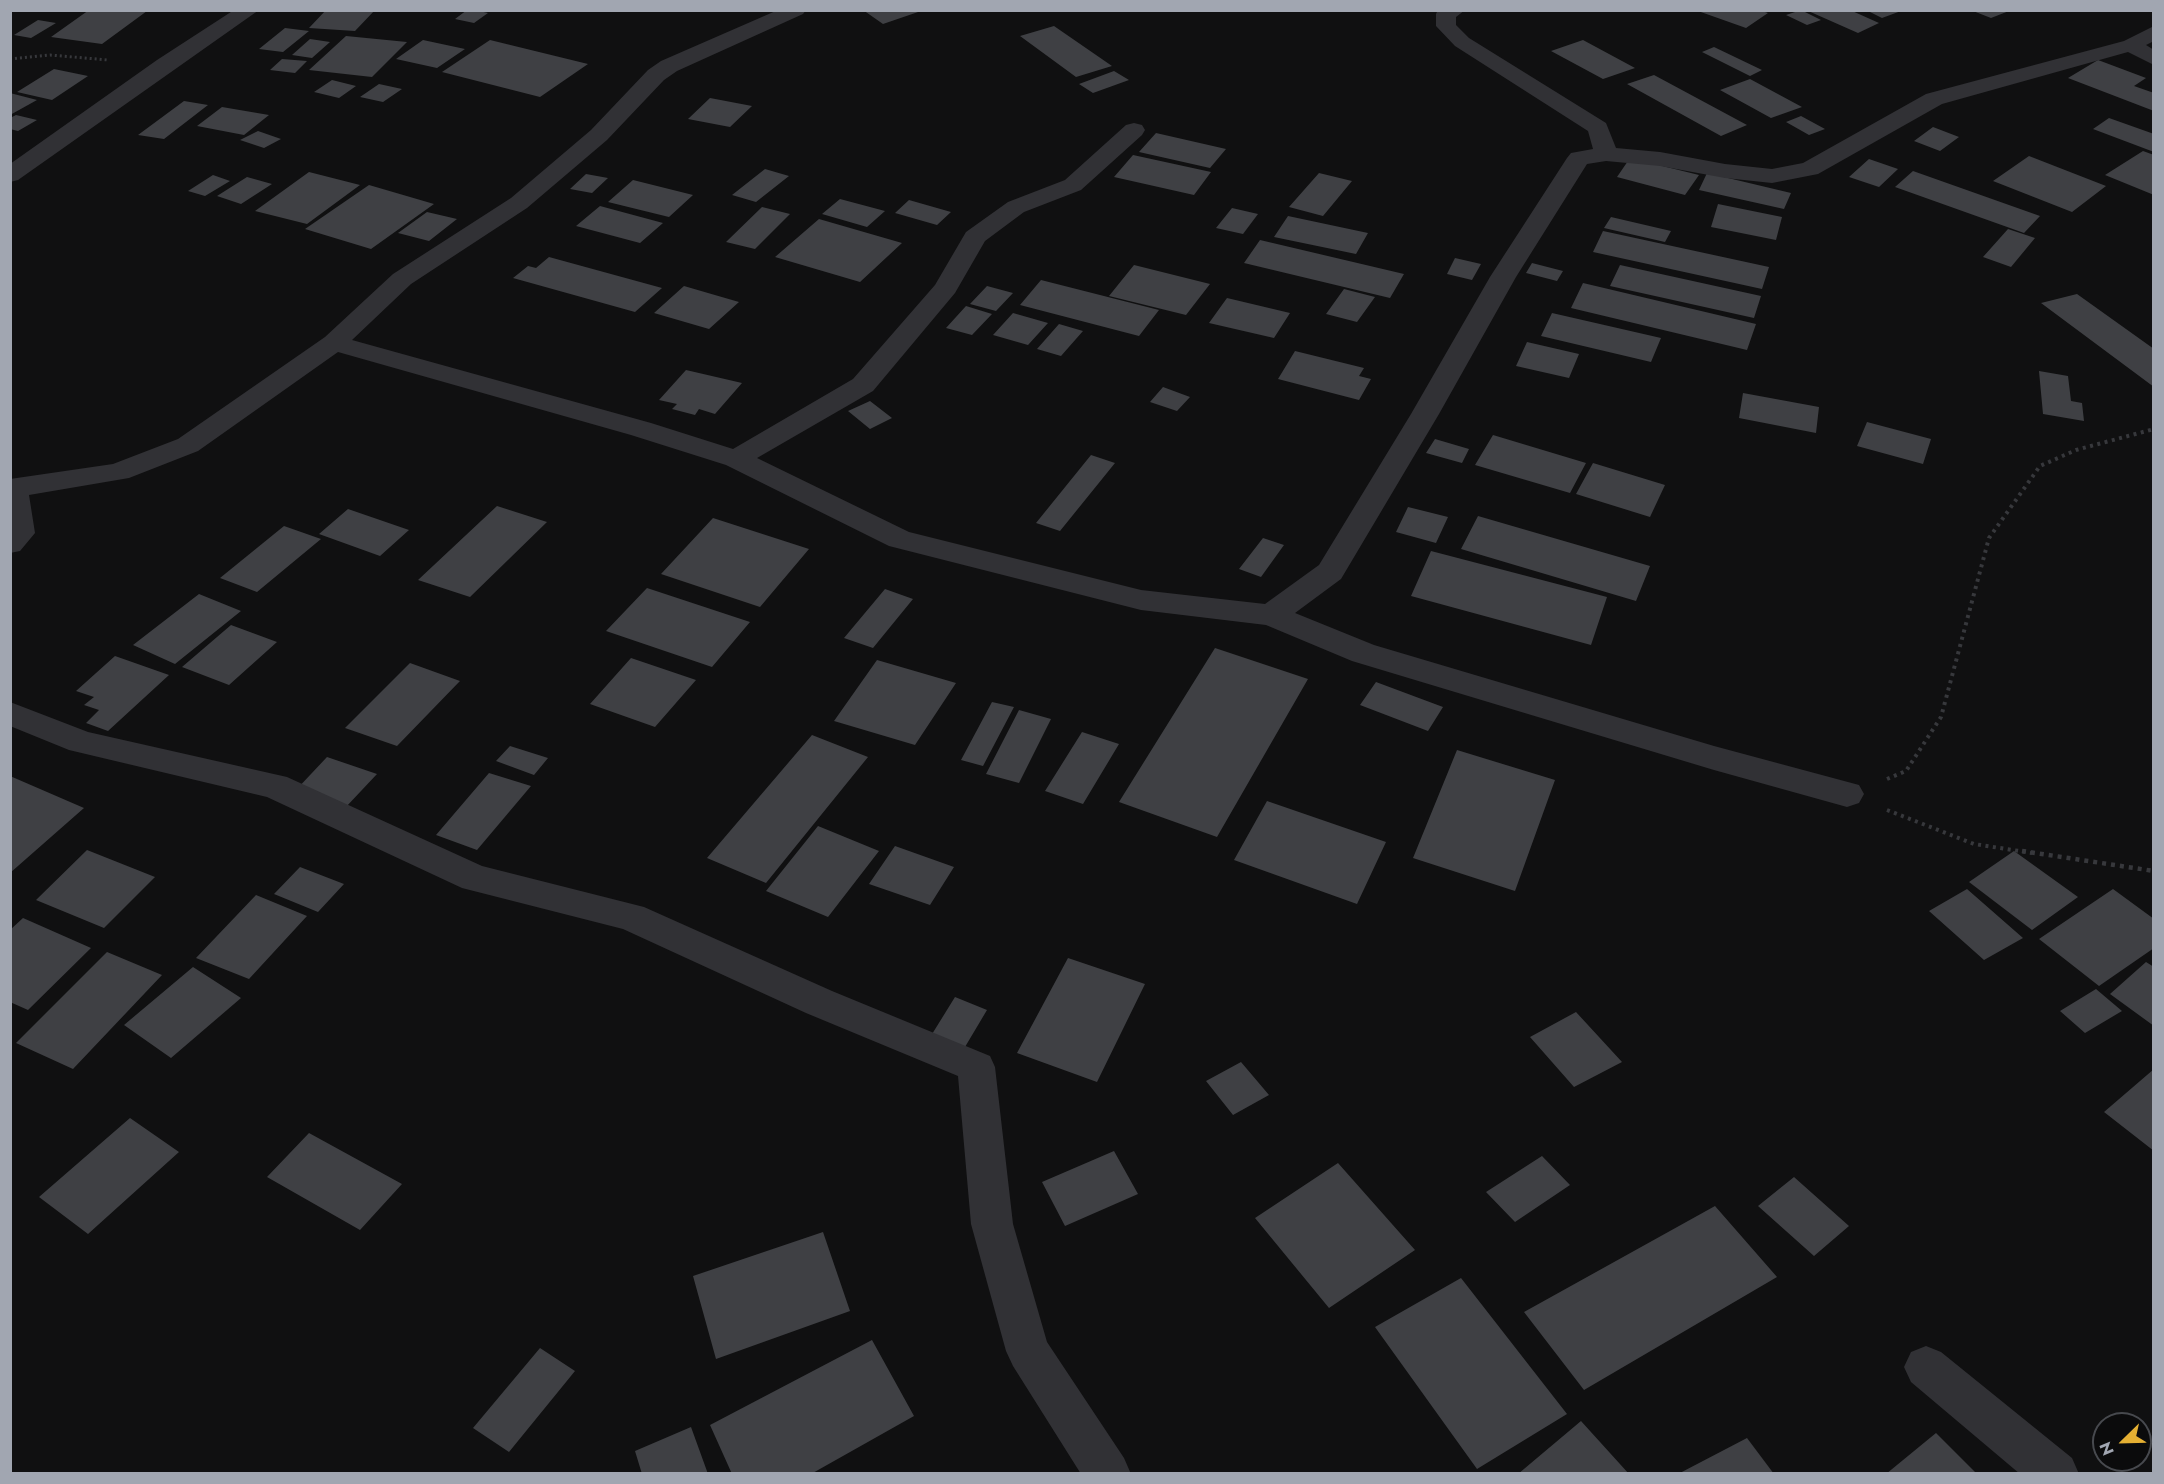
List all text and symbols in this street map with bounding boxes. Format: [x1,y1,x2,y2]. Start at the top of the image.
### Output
north arrow [2092,1412,2152,1472]
text: N [2094,1438,2120,1459]

